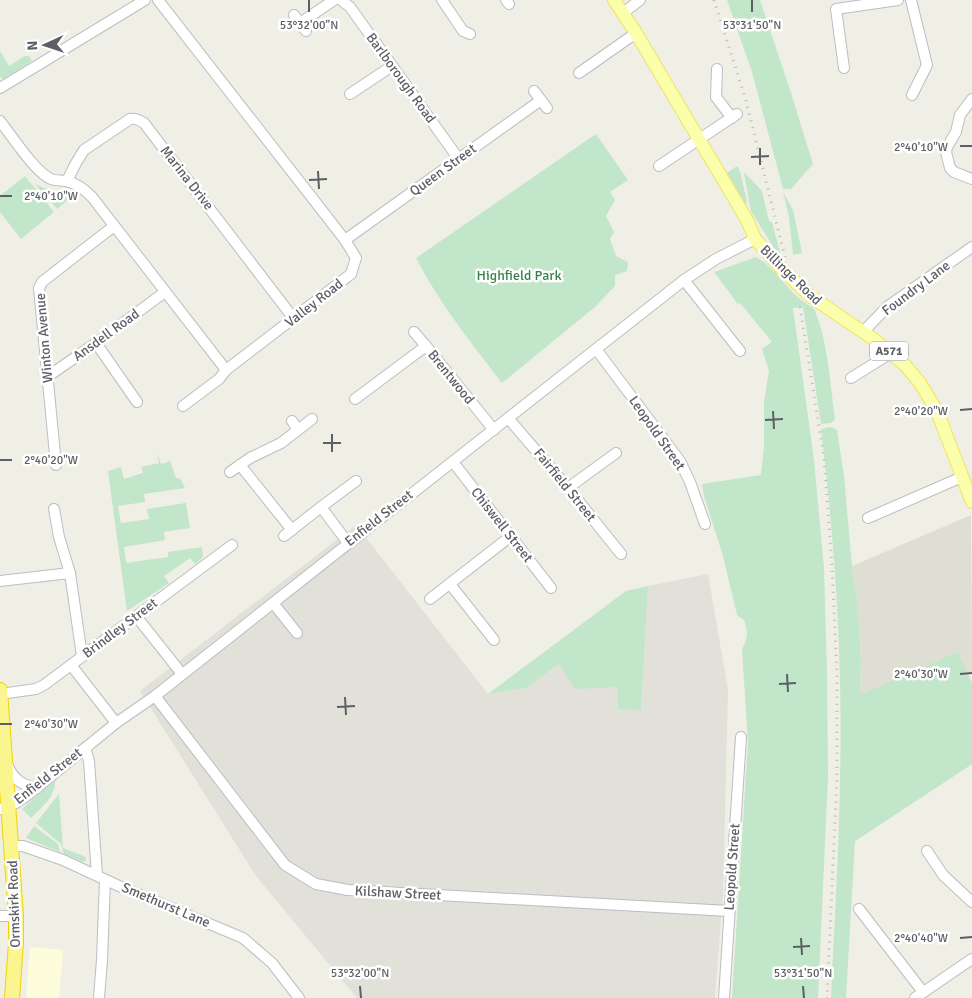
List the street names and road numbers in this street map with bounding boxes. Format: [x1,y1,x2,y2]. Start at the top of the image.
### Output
street label: Barlborough Road [363,30,439,126]
street label: Queen Street [406,140,480,200]
street label: Marina Drive [157,143,217,213]
street label: Billinge Road [757,241,825,309]
street label: Foundry Lane [879,257,953,319]
street label: Valley Road [282,275,346,331]
street label: Winton Avenue [32,292,56,384]
street label: Ansdell Road [70,305,142,365]
road number: A571 [870,342,908,361]
street label: Brentwood [424,347,478,407]
street label: Leopold Street [625,393,689,474]
street label: Fairfield Street [530,445,600,525]
street label: Chiswell Street [467,484,537,566]
street label: Enfield Street [342,486,416,550]
street label: Brindley Street [79,594,161,662]
street label: Enfield Street [11,744,85,808]
street label: Leopold Street [720,823,744,911]
street label: Ormskirk Road [4,860,24,948]
street label: Smethurst Lane [119,879,213,931]
street label: Kilshaw Street [354,882,442,904]

